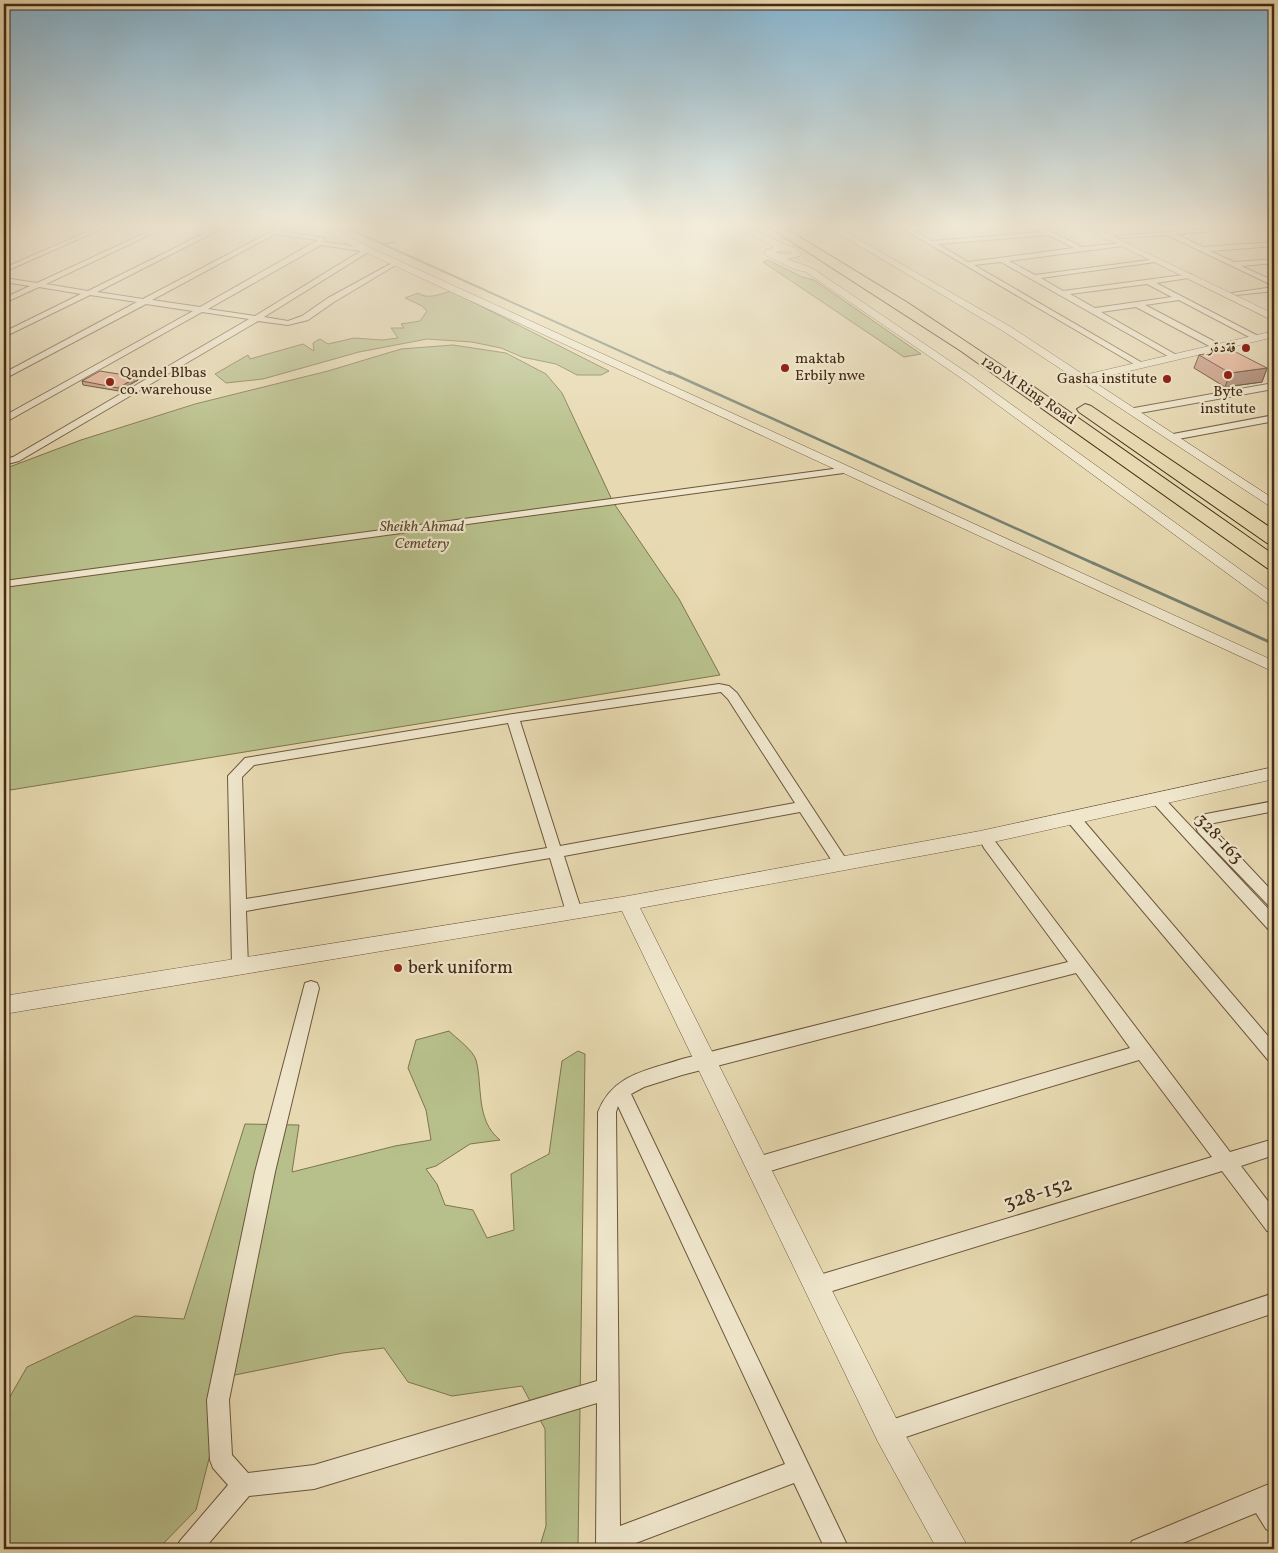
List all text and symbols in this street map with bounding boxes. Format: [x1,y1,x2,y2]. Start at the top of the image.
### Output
place label: قةدةر [1206,338,1236,359]
marker: قةدةر [1240,342,1252,354]
place label: maktab Erbily nwe [795,349,865,387]
street label: 120 M Ring Road [976,351,1080,431]
marker: maktab Erbily nwe [779,362,791,374]
place label: Qandel Blbas co. warehouse [120,363,212,401]
place label: Gasha institute [1057,369,1157,390]
marker: Byte institute [1222,369,1234,381]
marker: Gasha institute [1161,373,1173,385]
marker: Qandel Blbas co. warehouse [104,376,116,388]
place label: Byte institute [1200,382,1256,420]
park label: Sheikh Ahmad Cemetery [380,517,464,555]
street label: 328-163 [1189,808,1249,870]
place label: berk uniform [408,956,513,981]
marker: berk uniform [392,962,404,974]
street label: 328-152 [1000,1170,1076,1218]

